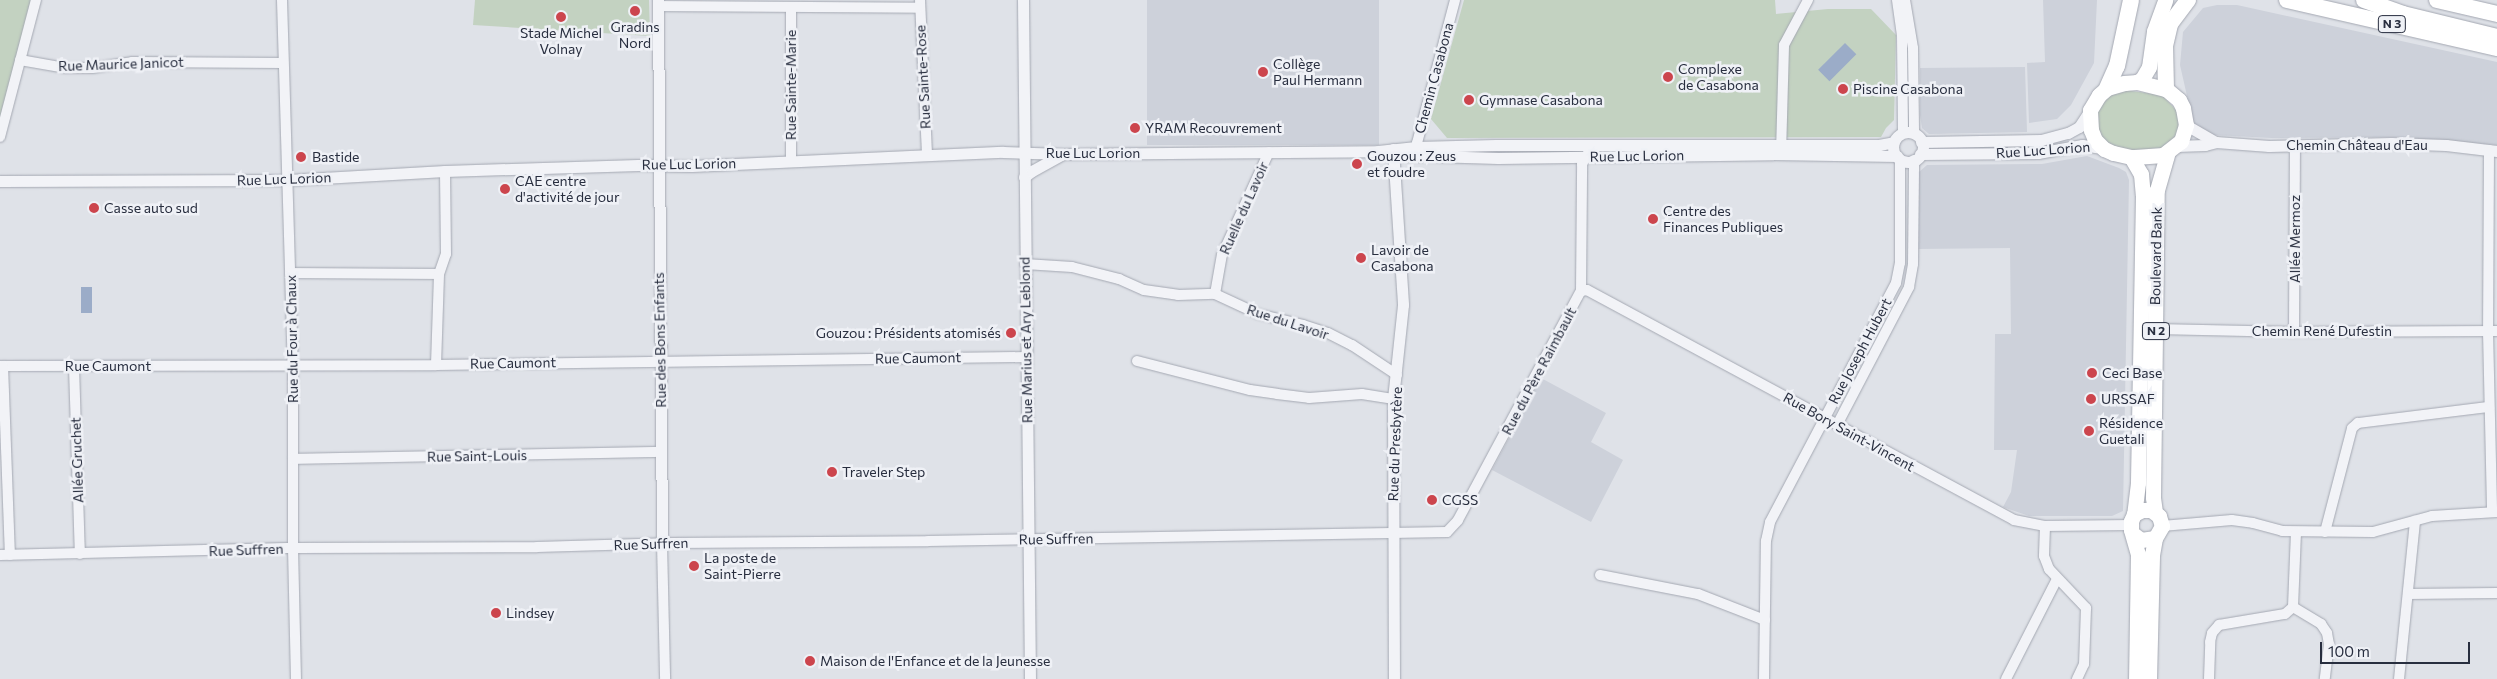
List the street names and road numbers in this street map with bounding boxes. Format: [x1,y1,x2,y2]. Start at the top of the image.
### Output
road number: N 3 [2377,14,2407,34]
street label: Chemin Casabona [1411,21,1457,135]
street label: Rue Sainte-Rose [912,25,934,129]
street label: Rue Sainte-Marie [783,30,799,140]
street label: Rue Maurice Janicot [58,53,184,75]
street label: Chemin Château d'Eau [2286,137,2428,153]
street label: Rue Luc Lorion [1995,138,2091,162]
street label: Rue Luc Lorion [1046,145,1140,161]
street label: Rue Luc Lorion [1590,147,1684,165]
street label: Rue Luc Lorion [642,155,736,173]
street label: Ruelle du Lavoir [1216,159,1272,257]
street label: Rue Luc Lorion [236,169,332,189]
street label: Allée Mermoz [2287,195,2303,283]
street label: Boulevard Bank [2147,207,2165,305]
street label: Rue Marius et Ary Leblond [1016,257,1036,423]
street label: Rue des Bons Enfants [650,272,670,408]
street label: Rue du Four à Chaux [282,275,302,403]
street label: Rue Joseph Hubert [1825,295,1895,407]
street label: Rue du Lavoir [1245,301,1331,343]
street label: Rue du Père Raimbault [1498,304,1580,438]
road number: N 2 [2141,322,2171,341]
street label: Chemin René Dufestin [2252,323,2392,339]
street label: Rue Caumont [875,349,961,367]
street label: Rue Caumont [470,354,556,372]
street label: Rue Caumont [65,358,151,374]
street label: Rue du Presbytère [1385,386,1405,502]
street label: Rue Bory Saint-Vincent [1780,389,1918,475]
street label: Allée Gruchet [67,417,87,503]
street label: Rue Saint-Louis [427,447,527,465]
street label: Rue Suffren [1018,530,1094,548]
street label: Rue Suffren [613,534,689,554]
street label: Rue Suffren [208,540,284,560]

